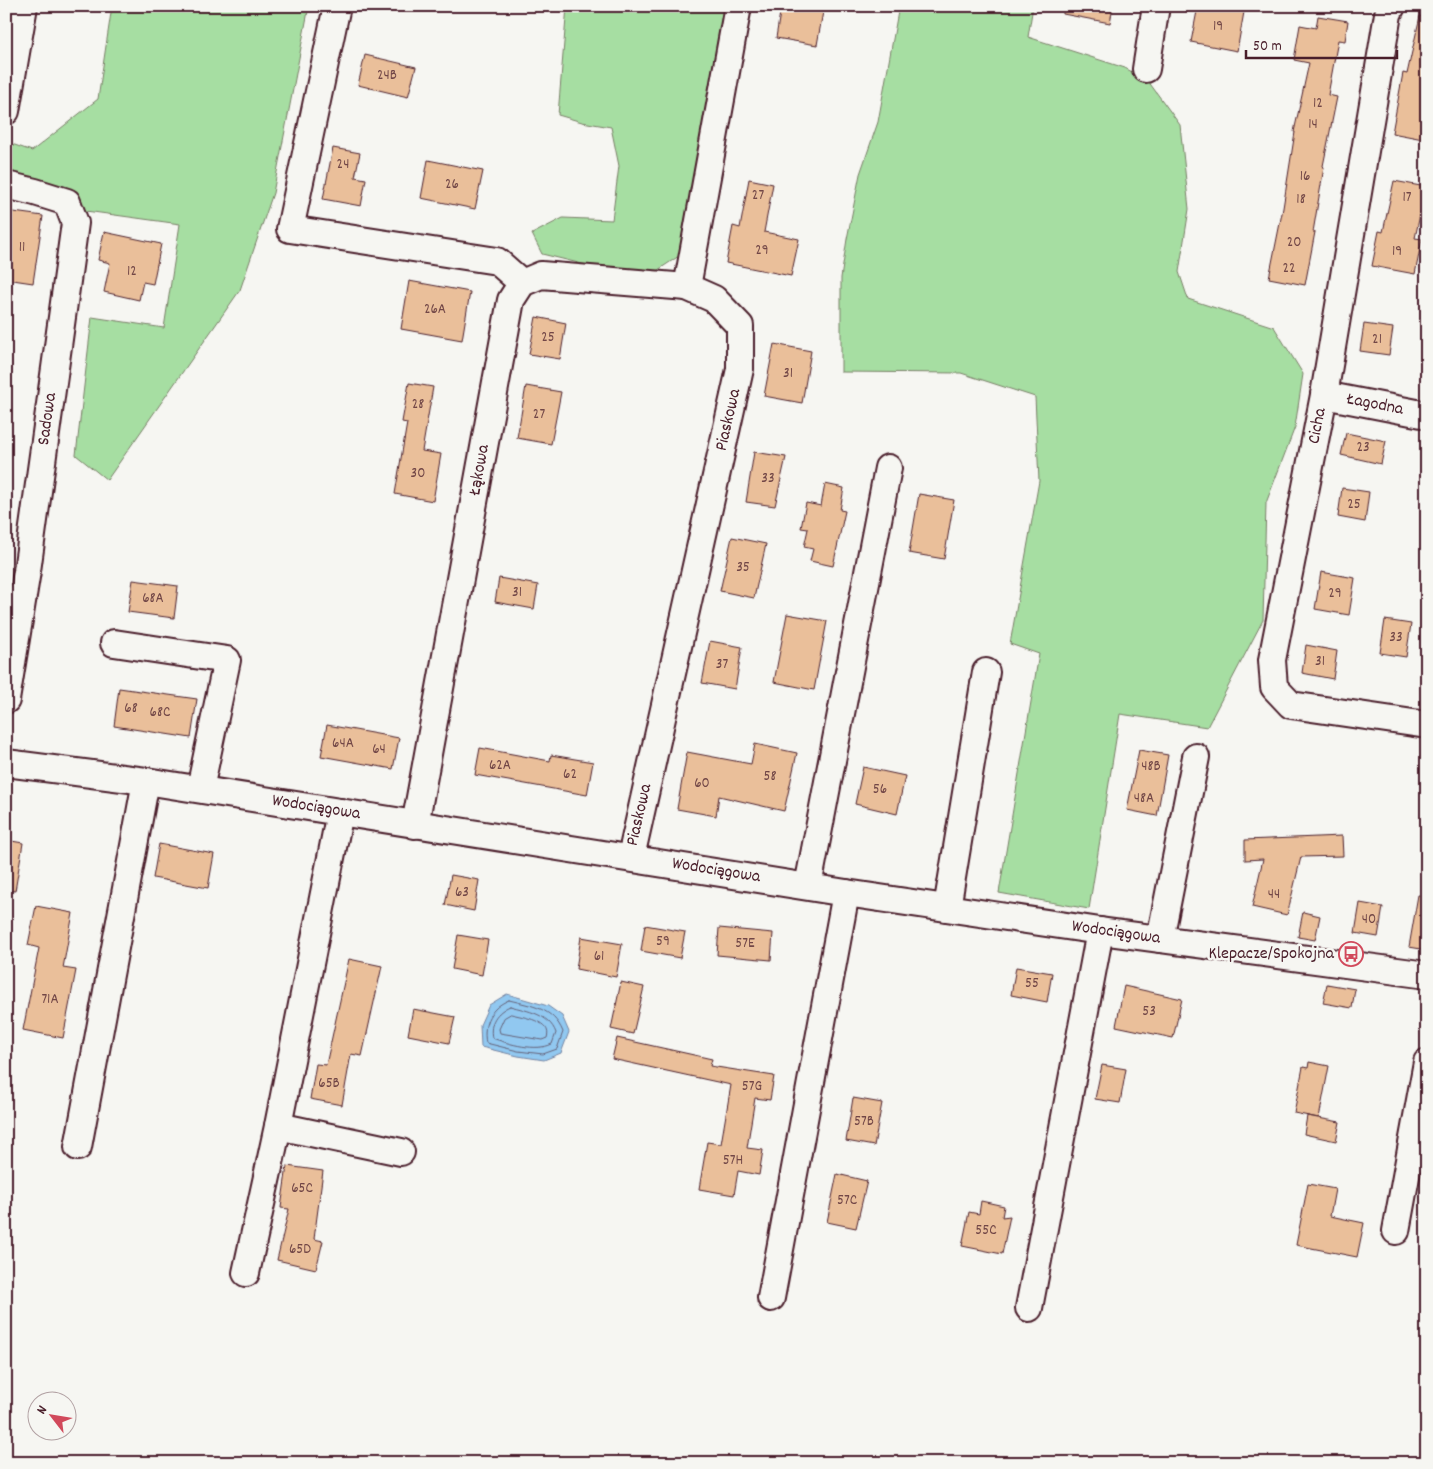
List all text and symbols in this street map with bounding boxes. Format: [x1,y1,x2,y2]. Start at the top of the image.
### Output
house number: 19 [1213,16,1223,38]
scale bar [1246,28,1397,60]
text: 50 m [1253,36,1282,58]
house number: 24B [377,65,397,87]
house number: 12 [1313,93,1323,115]
house number: 14 [1308,114,1318,136]
house number: 24 [337,154,349,176]
house number: 16 [1300,166,1310,188]
house number: 26 [445,174,459,196]
house number: 27 [752,185,764,207]
house number: 17 [1402,187,1412,209]
house number: 18 [1296,189,1306,211]
house number: 20 [1287,232,1301,254]
house number: 11 [19,237,25,259]
house number: 29 [755,240,769,262]
house number: 19 [1392,241,1402,263]
house number: 22 [1282,258,1296,280]
house number: 12 [127,261,137,283]
house number: 26A [424,299,446,321]
house number: 25 [541,327,555,349]
house number: 21 [1372,329,1382,351]
house number: 31 [783,363,793,385]
street label: Piaskowa [710,386,748,453]
street label: Łagodna [1344,387,1406,423]
street label: Sadowa [32,391,64,447]
house number: 28 [412,394,424,416]
house number: 27 [533,404,545,426]
street label: Cicha [1302,405,1334,446]
house number: 23 [1356,437,1370,459]
street label: Łąkowa [463,442,497,498]
house number: 30 [411,463,425,485]
house number: 33 [761,468,775,490]
house number: 25 [1347,494,1361,516]
house number: 35 [736,557,750,579]
house number: 31 [512,582,522,604]
house number: 29 [1328,583,1342,605]
house number: 68A [142,588,164,610]
house number: 33 [1389,627,1403,649]
house number: 31 [1315,651,1325,673]
house number: 37 [716,654,728,676]
house number: 68 [124,698,138,720]
house number: 68C [150,702,170,724]
house number: 64A [332,733,354,755]
house number: 64 [372,739,386,761]
house number: 62A [489,755,511,777]
house number: 48B [1141,756,1161,778]
house number: 62 [563,764,577,786]
house number: 58 [764,766,776,788]
house number: 60 [694,773,710,795]
house number: 56 [873,779,887,801]
street label: Piaskowa [621,781,659,848]
house number: 48A [1134,788,1154,810]
street label: Wodociągowa [270,789,363,827]
street label: Wodociągowa [670,852,763,890]
house number: 63 [455,882,469,904]
house number: 44 [1268,884,1280,906]
house number: 40 [1362,909,1376,931]
street label: Wodociągowa [1070,914,1162,952]
house number: 59 [656,931,670,953]
house number: 57E [735,933,755,955]
bus stop icon: Klepacze/Spokojna [1338,941,1364,967]
place label: Klepacze/Spokojna [1209,942,1335,967]
house number: 61 [594,946,604,968]
house number: 55 [1025,973,1039,995]
house number: 71A [41,989,59,1011]
house number: 53 [1142,1001,1156,1023]
house number: 65B [318,1073,340,1095]
house number: 57G [742,1076,762,1098]
house number: 57B [854,1111,874,1133]
house number: 57H [723,1150,743,1172]
house number: 65C [291,1178,313,1200]
house number: 57C [837,1190,857,1212]
house number: 55C [975,1220,997,1242]
house number: 65D [289,1239,311,1261]
north arrow [28,1392,78,1442]
text: N [32,1402,53,1418]

